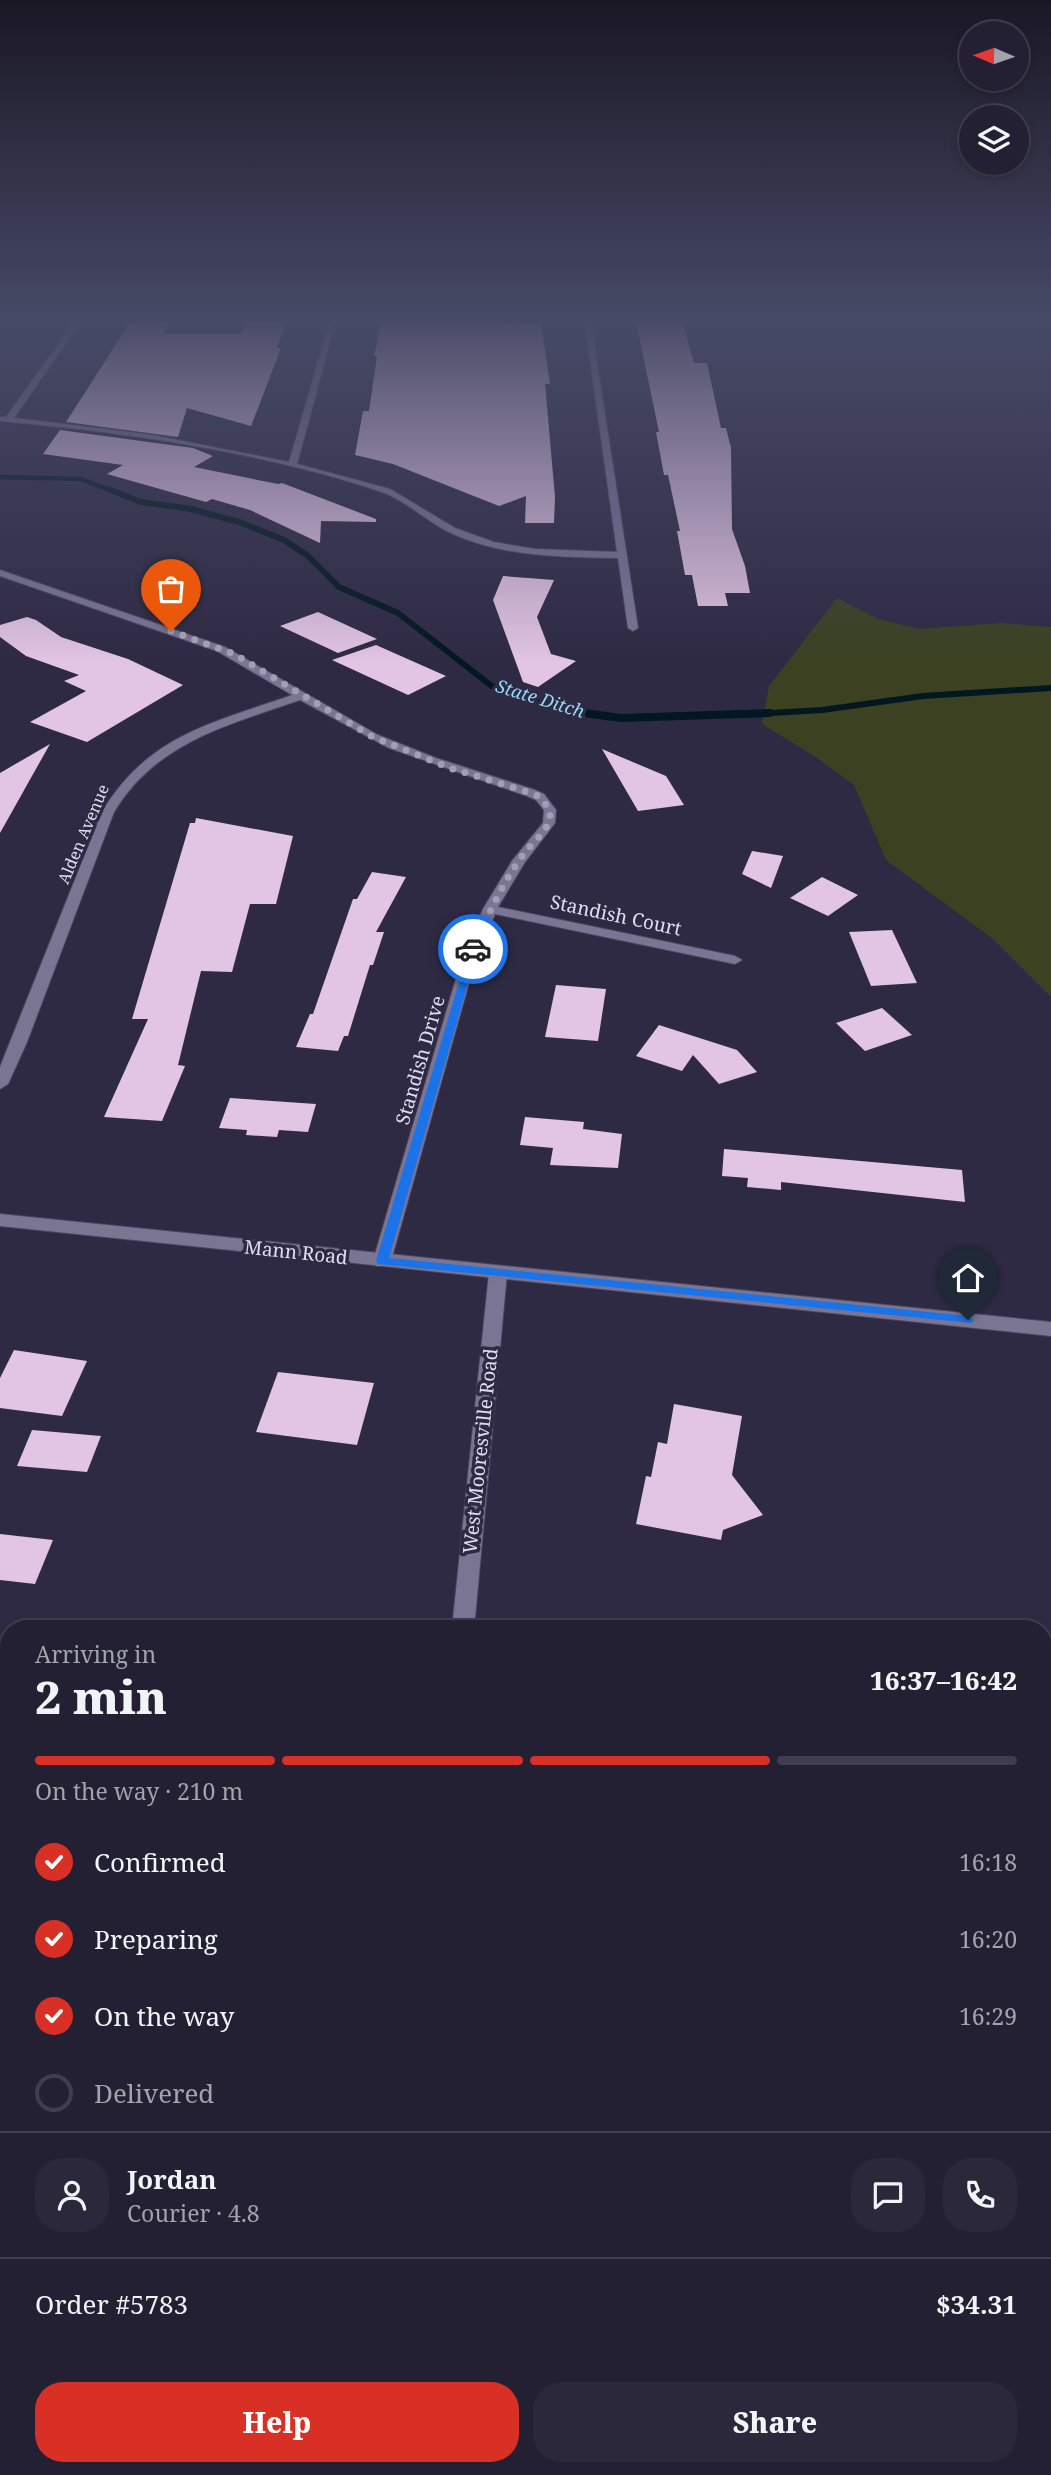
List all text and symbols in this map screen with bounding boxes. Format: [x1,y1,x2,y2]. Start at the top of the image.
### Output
north arrow [959,21,1029,91]
map controls [959,21,1029,175]
button: layers [959,105,1029,175]
pin [141,559,201,631]
icon: bag [152,570,190,608]
water label: State Ditch [493,673,588,723]
street label: Alden Avenue [52,781,114,887]
street label: Standish Court [548,888,684,942]
courier [438,914,508,984]
icon: car [454,930,492,968]
street label: Standish Drive [389,992,451,1128]
street label: Mann Road [243,1234,349,1270]
pin [938,1248,998,1320]
icon: home [949,1259,987,1297]
street label: West Mooresville Road [456,1347,504,1555]
text: Arriving in [35,1638,156,1670]
text: 16:37–16:42 [870,1662,1017,1698]
text: 2 min [35,1665,167,1727]
text: On the way · 210 m [35,1775,243,1807]
icon: check [35,1843,73,1881]
text: Confirmed [94,1844,226,1880]
text: 16:18 [959,1846,1017,1878]
icon: check [35,1920,73,1958]
text: Preparing [94,1921,218,1957]
text: 16:20 [959,1923,1017,1955]
icon: check [35,1997,73,2035]
text: On the way [94,1998,234,2034]
text: 16:29 [959,2000,1017,2032]
text: Delivered [94,2075,214,2111]
button: person [35,2158,109,2232]
button: chat [851,2158,925,2232]
button: phone [943,2158,1017,2232]
text: Jordan [127,2161,217,2197]
text: Courier · 4.8 [127,2197,260,2229]
text: Order #5783 [35,2286,188,2322]
text: $34.31 [936,2286,1017,2322]
button: Help [35,2382,519,2462]
button: Share [533,2382,1017,2462]

